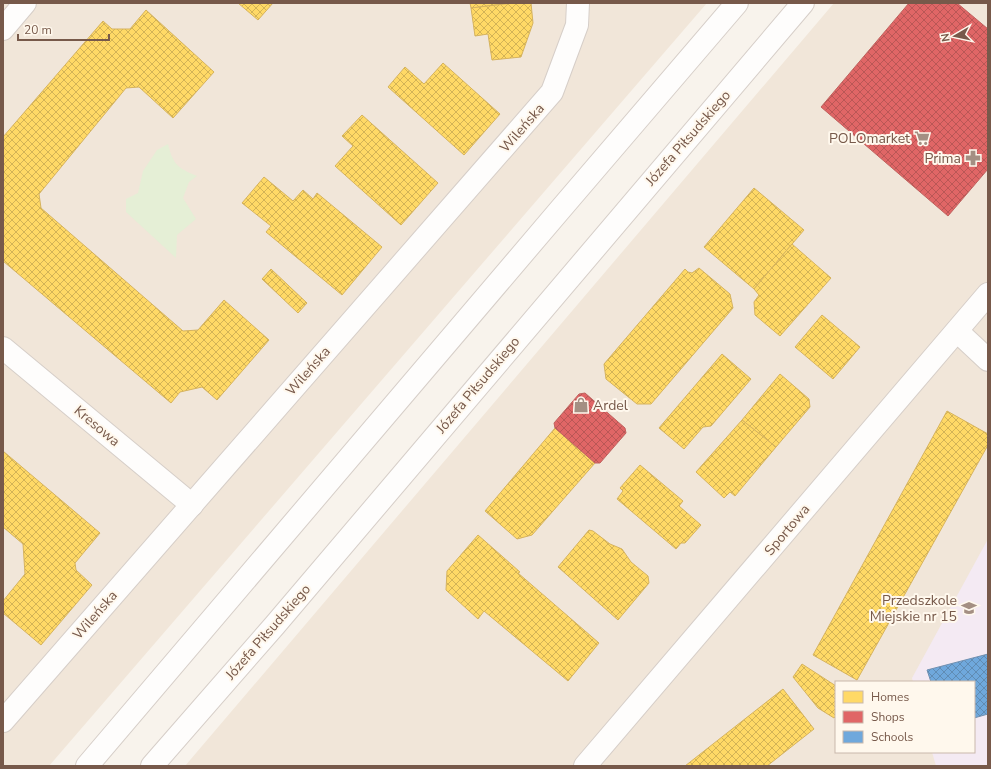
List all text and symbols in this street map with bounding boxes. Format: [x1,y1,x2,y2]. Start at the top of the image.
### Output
scale bar [18,16,109,42]
north arrow [935,16,975,56]
text: 20 m [24,22,52,38]
text: N [938,32,954,43]
street label: Józefa Piłsudskiego [640,86,735,191]
street label: Wileńska [495,99,549,157]
place label: POLOmarket [829,129,910,148]
supermarket icon: POLOmarket [913,129,931,147]
place label: Prima [925,149,961,168]
pharmacy icon: Prima [964,149,982,167]
street label: Józefa Piłsudskiego [431,332,524,438]
street label: Wileńska [281,342,335,400]
shop icon: Ardel [572,396,590,414]
place label: Ardel [593,396,629,415]
street label: Kresowa [70,401,124,451]
street label: Sportowa [760,500,814,560]
street label: Józefa Piłsudskiego [220,580,315,685]
street label: Wileńska [68,586,122,644]
place label: Przedszkole Miejskie nr 15 [870,591,957,626]
school or university icon: Przedszkole Miejskie nr 15 [960,599,978,617]
legend [835,681,975,753]
text: Homes [871,689,909,705]
text: Shops [871,709,905,725]
text: Schools [871,729,914,745]

